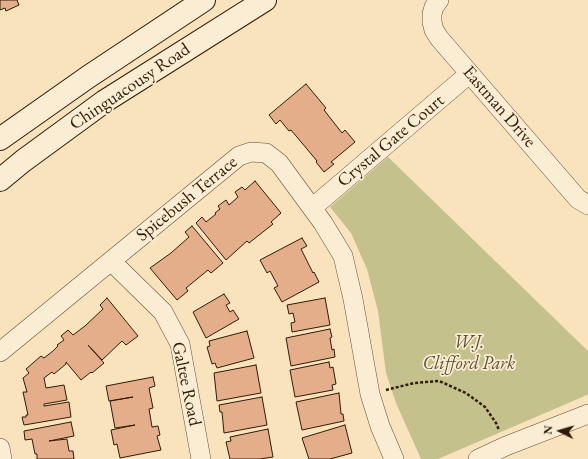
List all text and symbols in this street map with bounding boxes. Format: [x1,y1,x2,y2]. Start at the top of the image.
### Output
street label: Chinguacousy Road [66,39,194,135]
street label: Eastman Drive [458,62,540,152]
street label: Crystal Gate Court [333,90,449,192]
street label: Spicebush Terrace [132,152,242,246]
park label: W.J. Clifford Park [423,332,515,374]
street label: Galtee Road [167,340,205,428]
north arrow [540,411,580,451]
text: N [541,425,555,435]

